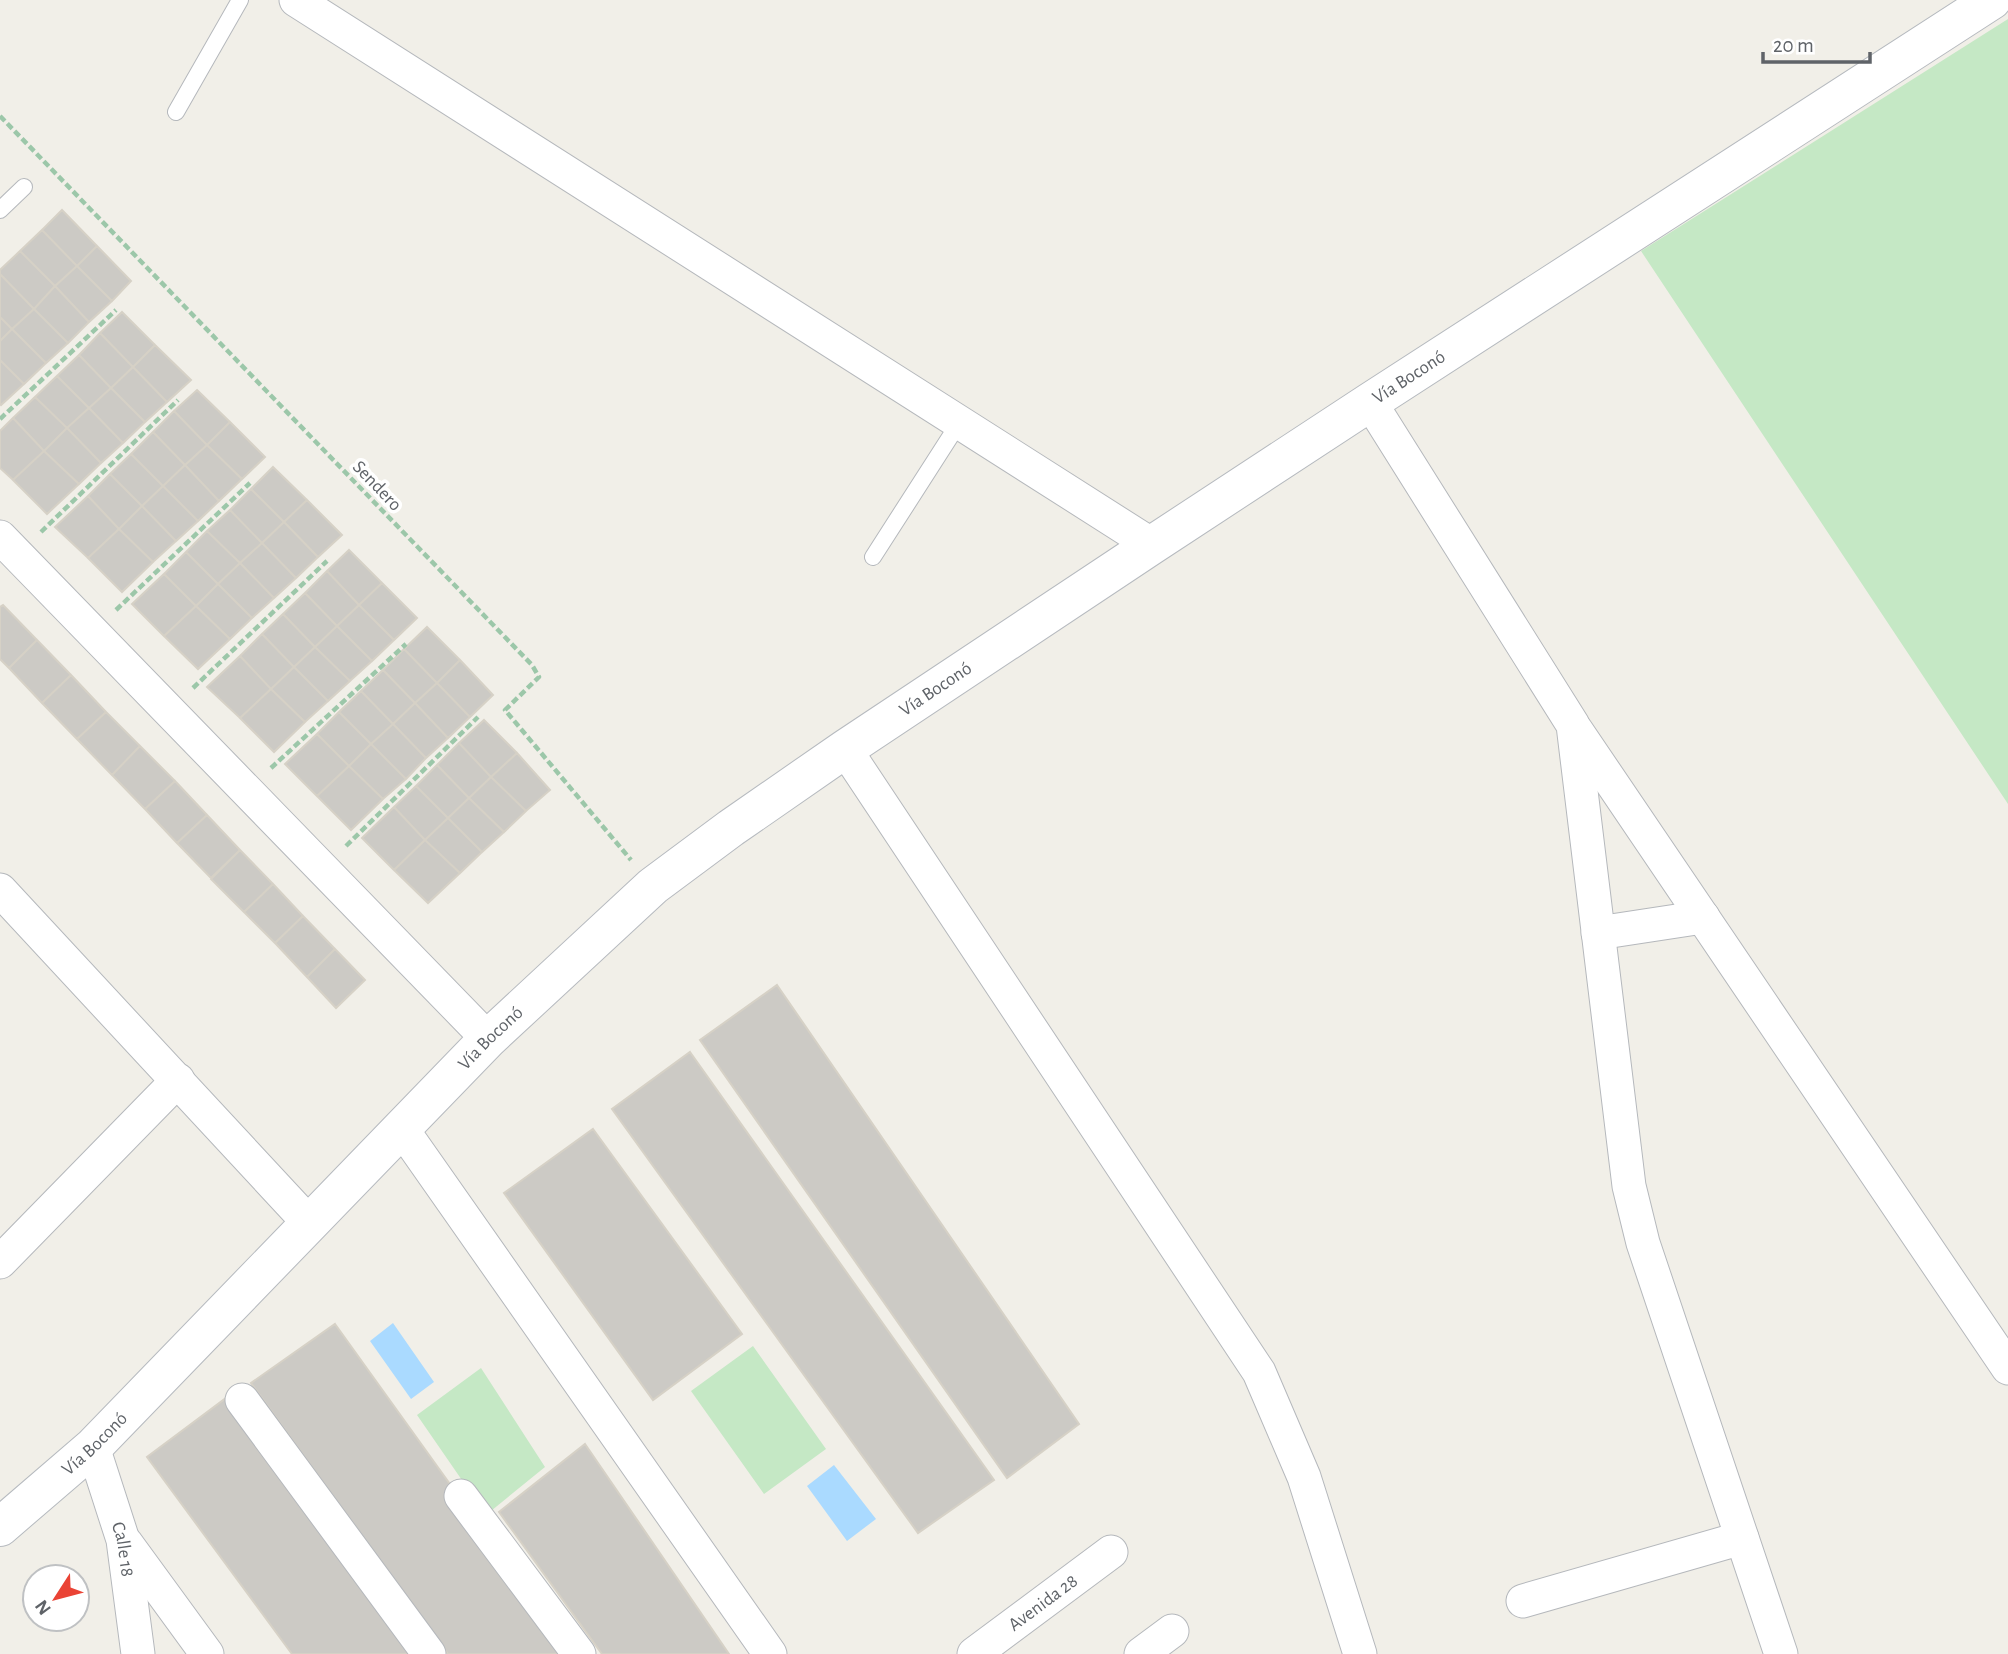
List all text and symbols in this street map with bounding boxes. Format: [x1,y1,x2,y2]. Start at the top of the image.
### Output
scale bar [1763,21,1870,65]
text: 20 m [1773,35,1814,56]
street label: Vía Boconó [1369,347,1449,407]
street label: Sendero [349,457,405,515]
street label: Vía Boconó [896,658,975,720]
street label: Vía Boconó [454,1002,526,1073]
street label: Vía Boconó [58,1408,131,1479]
street label: Calle 18 [108,1519,137,1578]
north arrow [21,1563,91,1633]
street label: Avenida 28 [1005,1571,1081,1634]
text: N [32,1596,55,1618]

